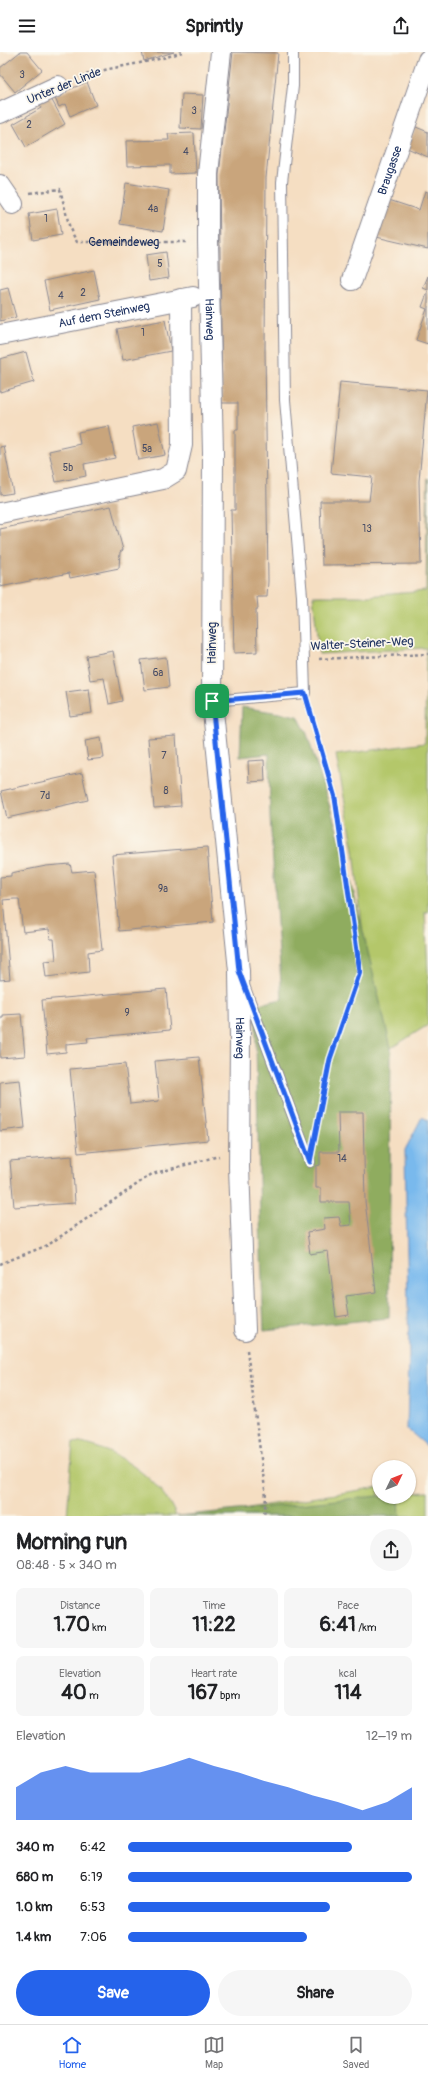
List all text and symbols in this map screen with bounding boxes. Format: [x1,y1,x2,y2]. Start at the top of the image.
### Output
icon: menu [16,15,38,37]
text: Sprintly [185,15,243,38]
icon: share [390,15,412,37]
street label: Unter der Linde [25,64,103,108]
house number: 3 [19,69,25,81]
house number: 3 [191,105,197,117]
house number: 2 [26,119,32,131]
street label: Braugasse [374,144,405,197]
house number: 4 [183,146,189,158]
house number: 4a [148,203,159,215]
house number: 1 [44,213,48,225]
street label: Gemeindeweg [88,235,159,250]
house number: 5 [157,258,163,270]
house number: 2 [80,287,86,299]
house number: 4 [58,290,64,302]
street label: Auf dem Steinweg [57,298,151,331]
street label: Hainweg [202,298,218,341]
house number: 1 [141,327,145,339]
house number: 5a [142,443,152,455]
house number: 5b [63,462,73,474]
house number: 13 [362,523,372,535]
street label: Hainweg [205,622,220,664]
street label: Walter-Steiner-Weg [310,634,414,654]
house number: 6a [153,667,164,679]
pin [195,684,229,718]
icon: arrive [201,690,223,712]
house number: 7 [161,750,167,762]
house number: 8 [163,785,169,797]
house number: 7d [40,790,50,802]
house number: 9a [158,883,168,895]
house number: 9 [124,1007,130,1019]
street label: Hainweg [232,1017,248,1059]
house number: 14 [337,1153,347,1165]
north arrow [372,1460,416,1504]
map controls [372,1460,416,1504]
text: Morning run [16,1528,127,1556]
button: share [370,1529,412,1571]
text: 08:48 · 5 × 340 m [16,1557,117,1573]
text: Distance [60,1599,100,1612]
text: Time [203,1599,226,1612]
text: Pace [337,1599,359,1612]
text: 1.70 [53,1612,90,1637]
text: 11:22 [192,1612,236,1637]
text: 6:41 [319,1612,356,1637]
text: km [90,1621,107,1634]
text: /km [356,1621,377,1634]
text: Elevation [59,1667,101,1680]
text: Heart rate [191,1667,237,1680]
text: kcal [339,1667,357,1680]
text: 40 [61,1680,87,1705]
text: 167 [188,1680,218,1705]
text: 114 [334,1680,362,1705]
text: m [87,1689,99,1702]
text: bpm [218,1689,240,1702]
text: Elevation [16,1728,66,1744]
text: 12–19 m [366,1728,412,1744]
text: 340 m [16,1839,54,1855]
text: 6:42 [80,1839,106,1855]
text: 680 m [16,1869,53,1885]
text: 6:19 [80,1869,103,1885]
text: 1.0 km [16,1899,53,1915]
text: 6:53 [80,1899,105,1915]
text: 1.4 km [16,1929,51,1945]
text: 7:06 [80,1929,107,1945]
button: Save [16,1970,210,2016]
button: Share [218,1970,412,2016]
tab: Home [58,2034,86,2071]
tab: Map [203,2034,225,2071]
tab: Saved [342,2034,369,2071]

